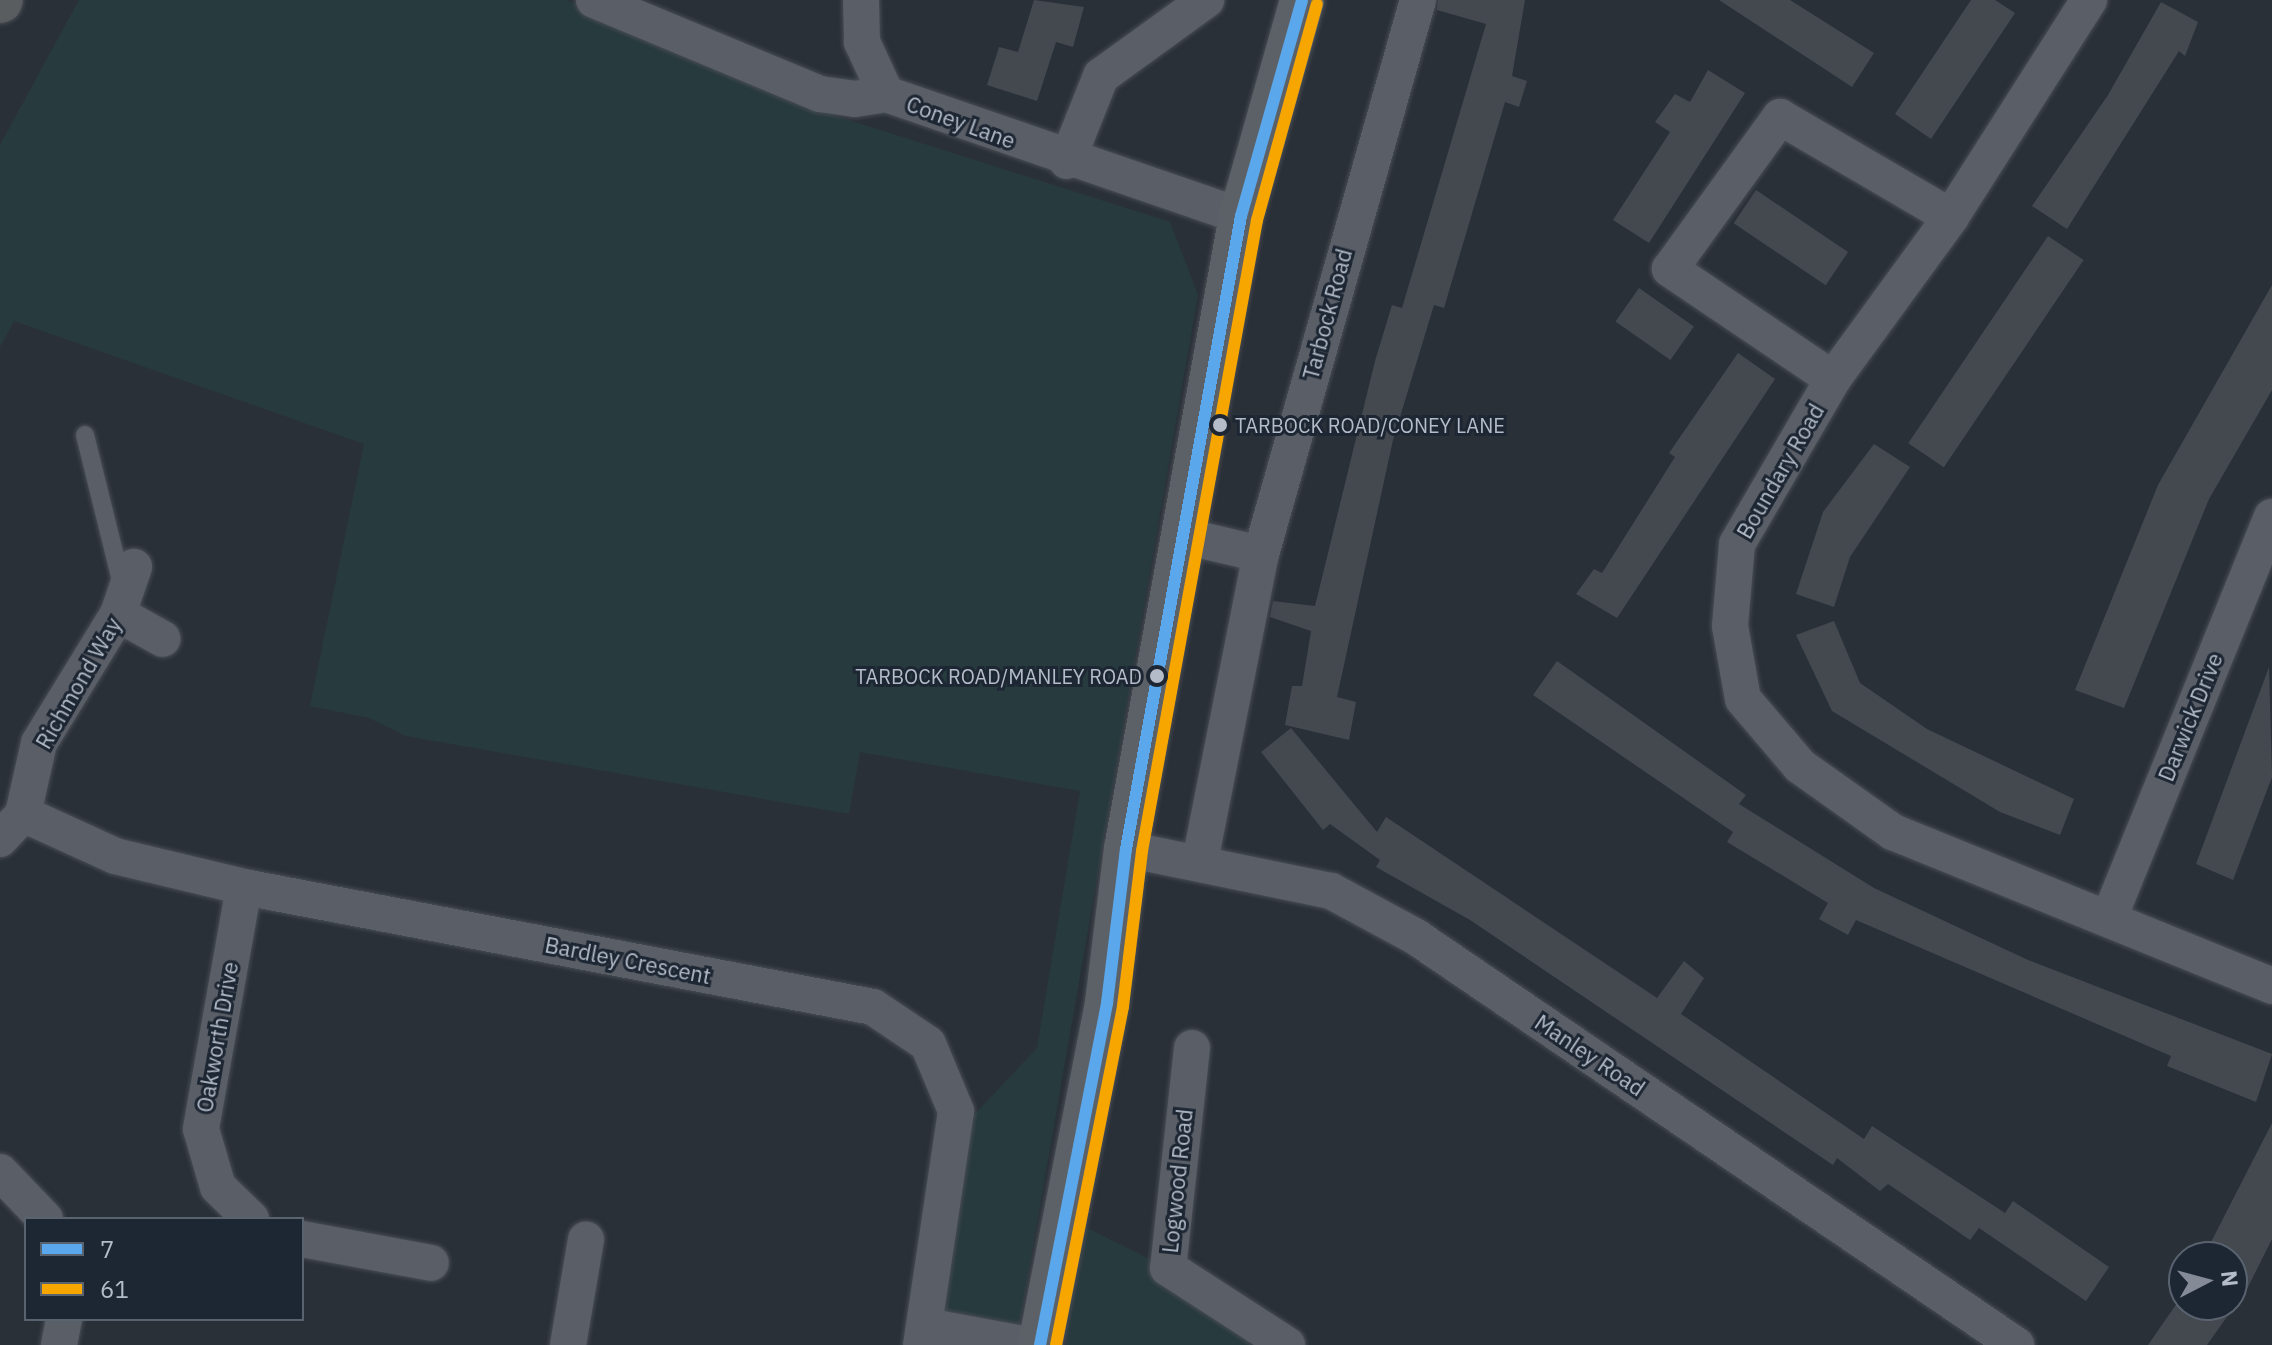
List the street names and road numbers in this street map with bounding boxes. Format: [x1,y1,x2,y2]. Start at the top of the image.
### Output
street label: Coney Lane [903,90,1019,154]
street label: Tarbock Road [1297,246,1357,382]
street label: Boundary Road [1731,399,1829,543]
street label: Richmond Way [30,613,126,753]
street label: Darwick Drive [2152,649,2228,785]
street label: Bardley Crescent [543,931,713,989]
street label: Oakworth Drive [191,960,243,1114]
street label: Manley Road [1530,1009,1650,1101]
street label: Logwood Road [1156,1108,1198,1254]

